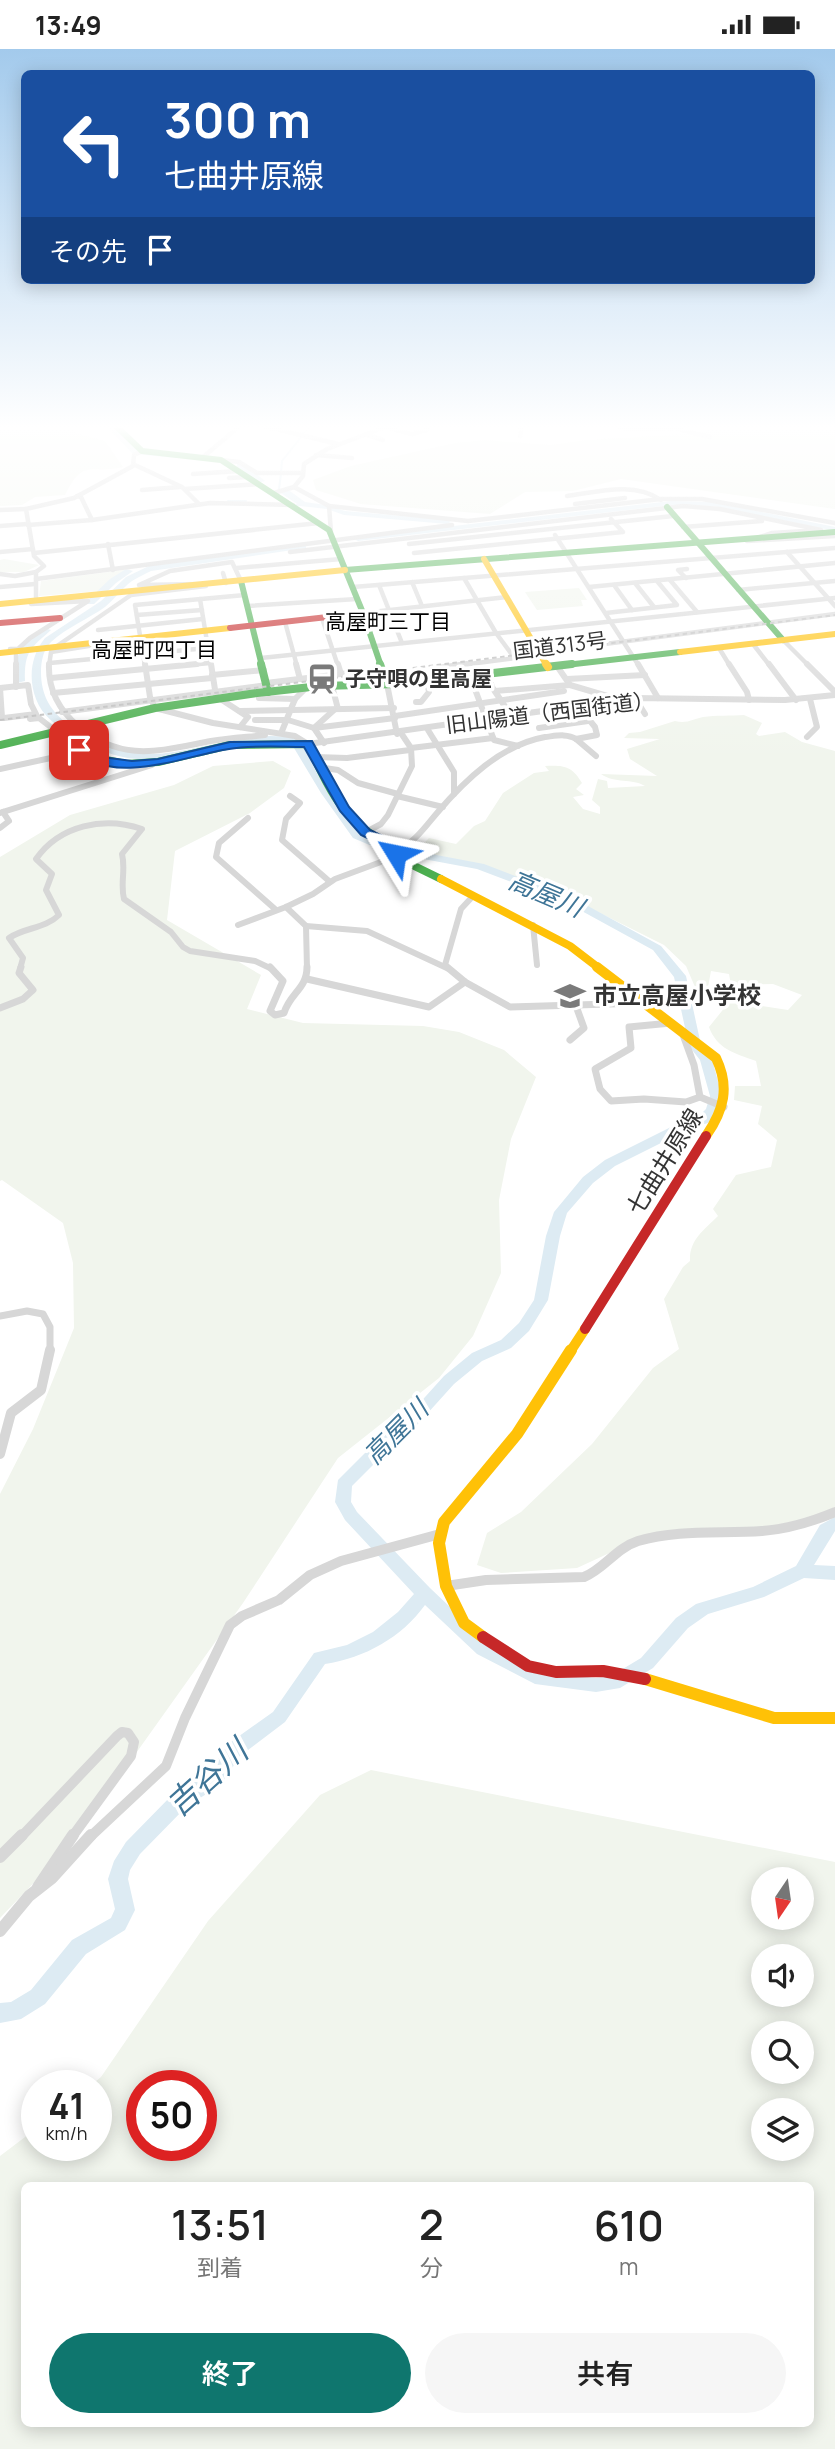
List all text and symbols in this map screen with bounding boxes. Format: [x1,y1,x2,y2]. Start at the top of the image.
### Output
text: 13:49 [35,7,102,43]
text: 300 m [164,86,311,153]
icon: left [49,98,140,189]
text: 七曲井原線 [164,153,324,197]
icon: arrive [141,231,179,269]
text: その先 [49,233,127,269]
district label: 高屋町三丁目 [325,607,451,635]
street label: 国道313号 [511,625,608,665]
district label: 高屋町四丁目 [91,635,217,663]
station icon: 子守唄の里高屋 [305,662,339,696]
place label: 子守唄の里高屋 [345,664,492,692]
street label: 旧山陽道（西国街道） [444,685,656,739]
pin [49,720,109,780]
icon: arrive [60,731,98,769]
position arrow [359,817,433,891]
water label: 高屋川 [503,861,592,926]
place label: 市立高屋小学校 [593,978,761,1011]
school or university icon: 市立高屋小学校 [553,979,587,1013]
street label: 七曲井原線 [618,1102,710,1221]
water label: 高屋川 [355,1389,438,1472]
water label: 吉谷川 [156,1727,259,1826]
north arrow [751,1867,814,1930]
map controls [751,1867,814,2161]
button: sound [751,1944,814,2007]
button: search [751,2021,814,2084]
speed limit sign: 50 [126,2070,217,2161]
text: 41 [48,2082,85,2130]
button: layers [751,2098,814,2161]
text: km/h [46,2121,87,2145]
text: 13:51 [171,2195,269,2253]
text: 2 [419,2195,444,2253]
text: 610 [594,2196,664,2254]
text: m [619,2250,639,2282]
text: 到着 [197,2251,243,2283]
text: 分 [420,2251,443,2283]
button: 終了 [49,2333,411,2413]
button: 共有 [425,2333,786,2413]

